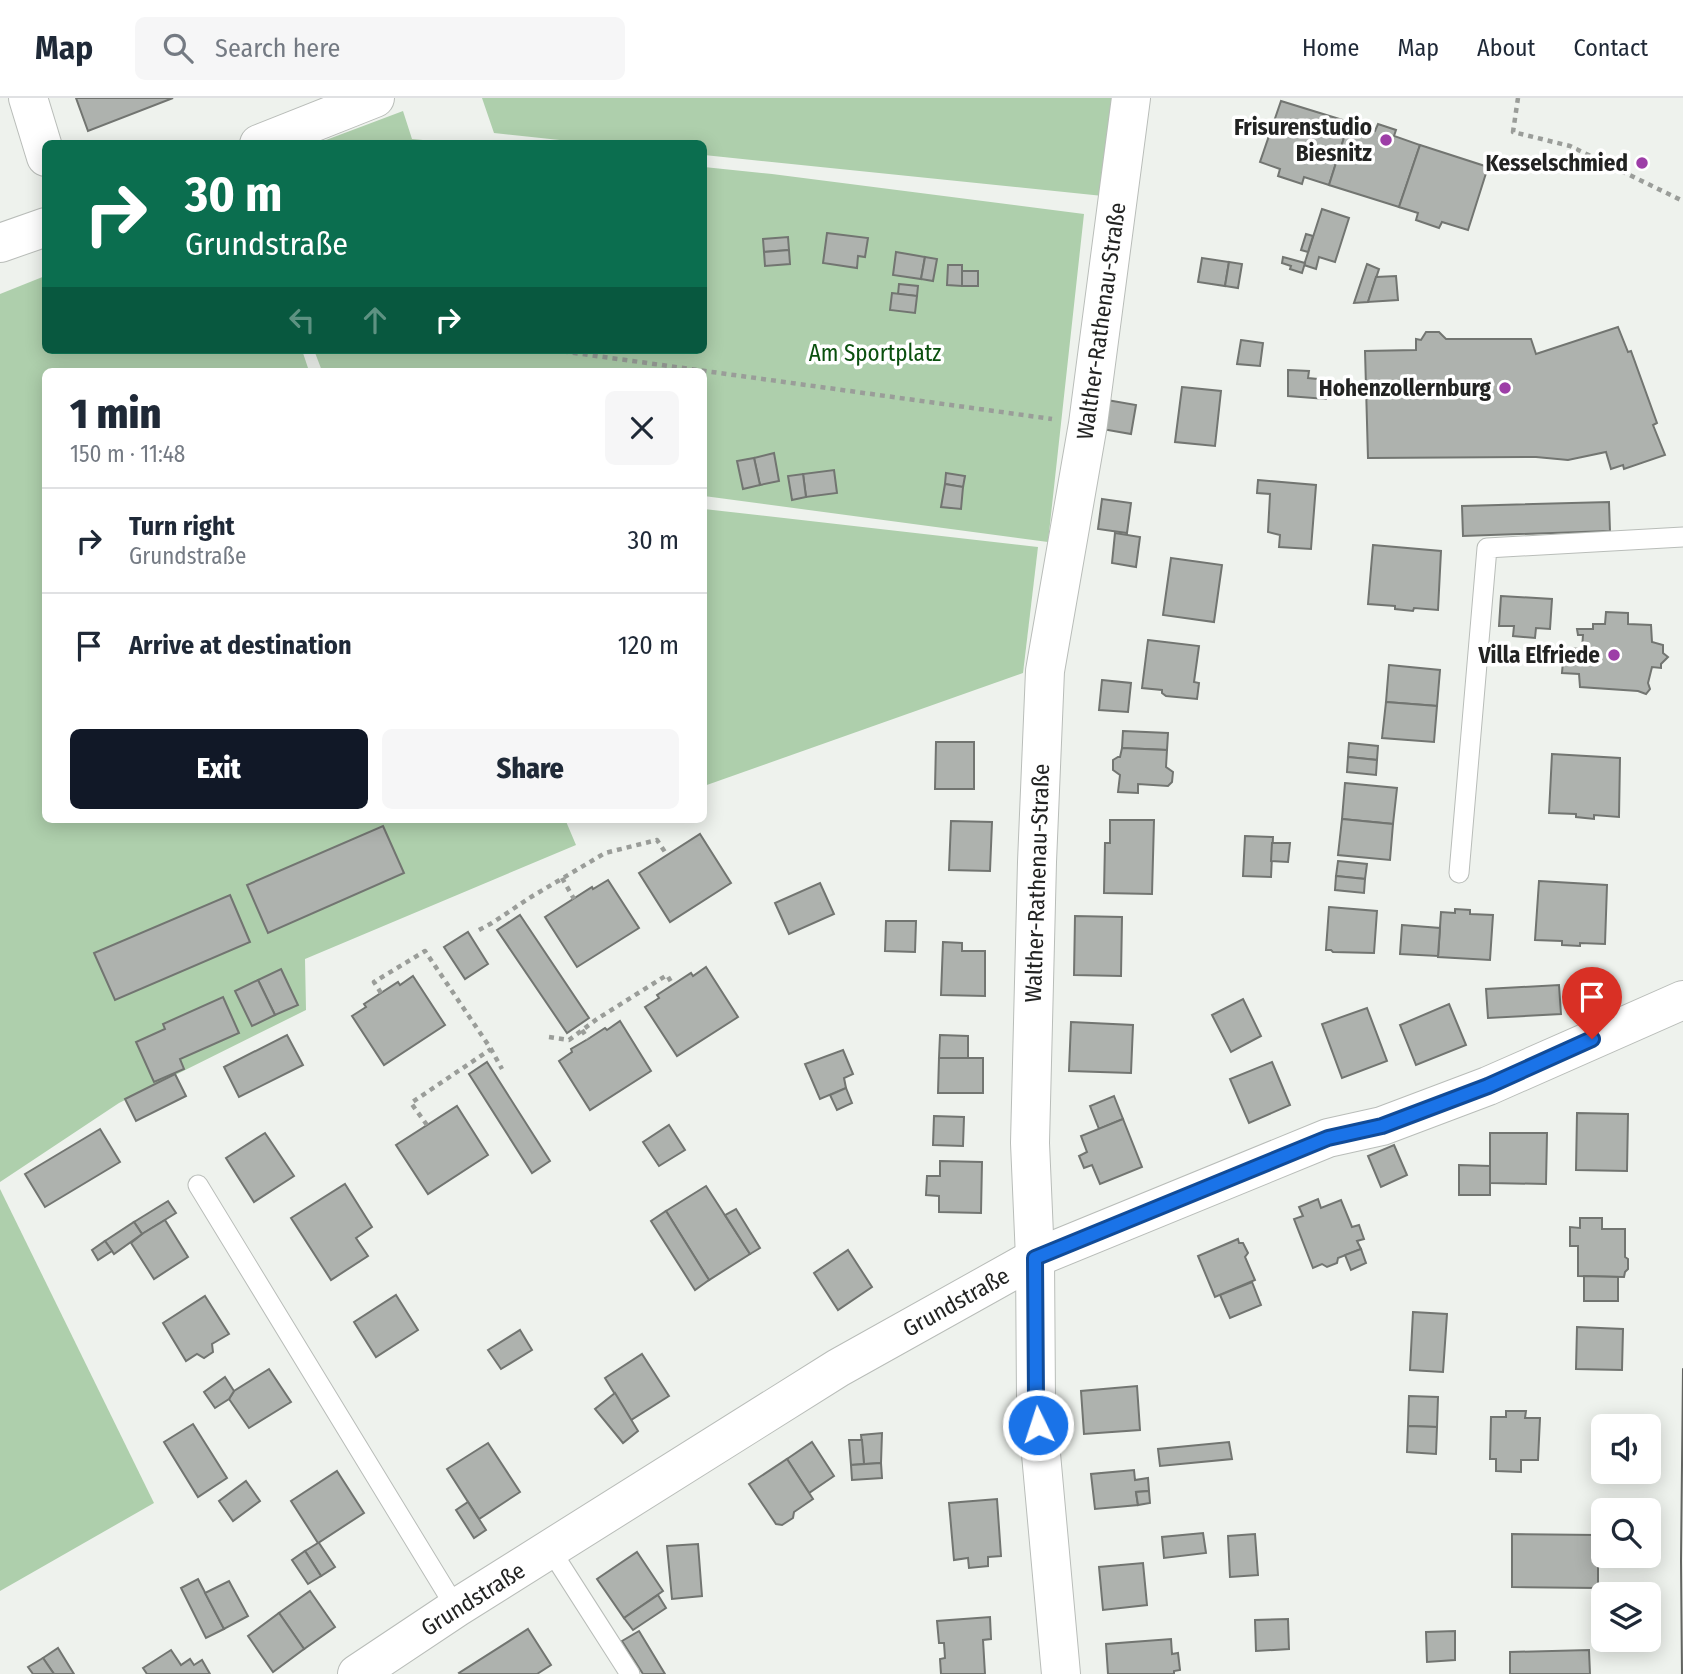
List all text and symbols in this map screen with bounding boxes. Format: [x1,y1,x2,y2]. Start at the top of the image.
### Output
search box [135,17,625,80]
text: Map [35,28,93,68]
icon: search [159,29,197,67]
text: Search here [215,33,340,64]
text: Home [1302,34,1359,62]
text: Map [1397,34,1439,62]
text: About [1477,34,1535,62]
text: Contact [1573,34,1648,62]
place label: Frisurenstudio Biesnitz [1234,113,1372,167]
marker: Frisurenstudio Biesnitz [1378,132,1394,148]
place label: Kesselschmied [1486,149,1628,177]
marker: Kesselschmied [1634,155,1650,171]
text: 30 m [185,165,283,224]
icon: right [70,168,161,259]
street label: Walther-Rathenau-Straße [1070,201,1132,441]
text: Grundstraße [185,225,348,263]
icon: left [283,301,321,339]
icon: ahead [356,301,394,339]
icon: right [429,301,467,339]
park label: Am Sportplatz [809,339,941,367]
place label: Hohenzollernburg [1319,374,1492,402]
marker: Hohenzollernburg [1497,380,1513,396]
text: 1 min [70,389,161,439]
button: close [605,391,679,465]
text: 150 m · 11:48 [70,440,185,468]
text: Turn right [129,511,235,542]
icon: right [70,522,108,560]
text: 30 m [628,525,679,556]
text: Grundstraße [129,542,246,570]
icon: arrive [70,627,108,665]
text: Arrive at destination [129,630,352,661]
text: 120 m [618,630,679,661]
place label: Villa Elfriede [1478,641,1600,669]
marker: Villa Elfriede [1606,647,1622,663]
button: Exit [70,729,368,809]
button: Share [382,729,679,809]
street label: Walther-Rathenau-Straße [1019,763,1055,1003]
pin [1562,967,1622,1039]
icon: arrive [1573,978,1611,1016]
street label: Grundstraße [898,1261,1014,1343]
position arrow [1001,1388,1075,1462]
map controls [1591,1414,1661,1652]
button: sound [1591,1414,1661,1484]
button: search [1591,1498,1661,1568]
street label: Grundstraße [416,1556,530,1642]
button: layers [1591,1582,1661,1652]

